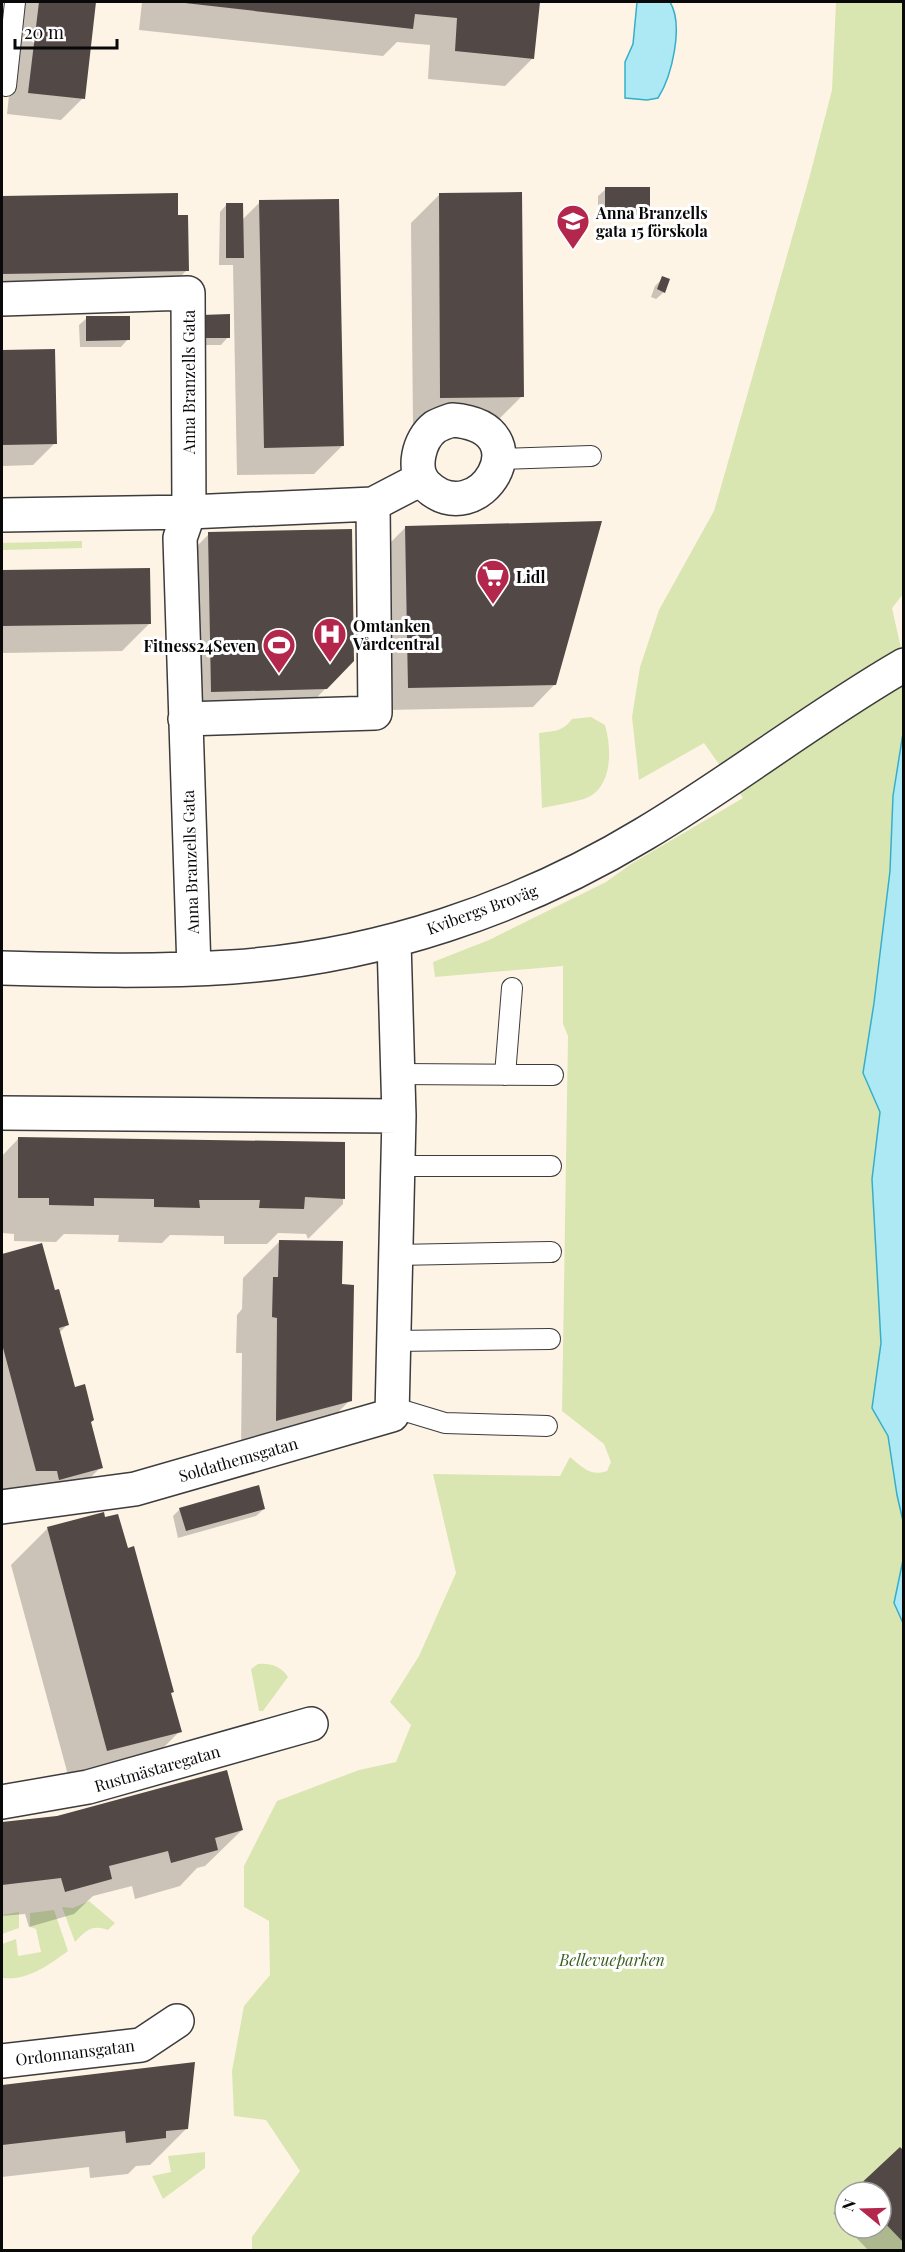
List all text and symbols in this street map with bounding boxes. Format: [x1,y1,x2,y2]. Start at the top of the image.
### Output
scale bar [15,12,117,50]
text: 20 m [24,20,64,44]
place label: Anna Branzells gata 15 förskola [595,202,708,241]
school or university icon: Anna Branzells gata 15 förskola [555,203,591,250]
street label: Anna Branzells Gata [178,310,199,455]
supermarket icon: Lidl [475,558,511,605]
place label: Lidl [516,566,545,587]
place label: Omtanken Vårdcentral [352,615,440,654]
hospital icon: Omtanken Vårdcentral [312,616,348,663]
sports icon: Fitness24Seven [261,627,297,674]
place label: Fitness24Seven [143,635,256,656]
street label: Anna Branzells Gata [177,790,203,935]
street label: Kvibergs Broväg [424,879,541,939]
street label: Soldathemsgatan [176,1432,300,1486]
street label: Rustmästaregatan [92,1740,223,1796]
park label: Bellevueparken [558,1949,665,1970]
street label: Ordonnansgatan [14,2034,136,2070]
north arrow [833,2180,893,2240]
text: N [837,2196,860,2214]

